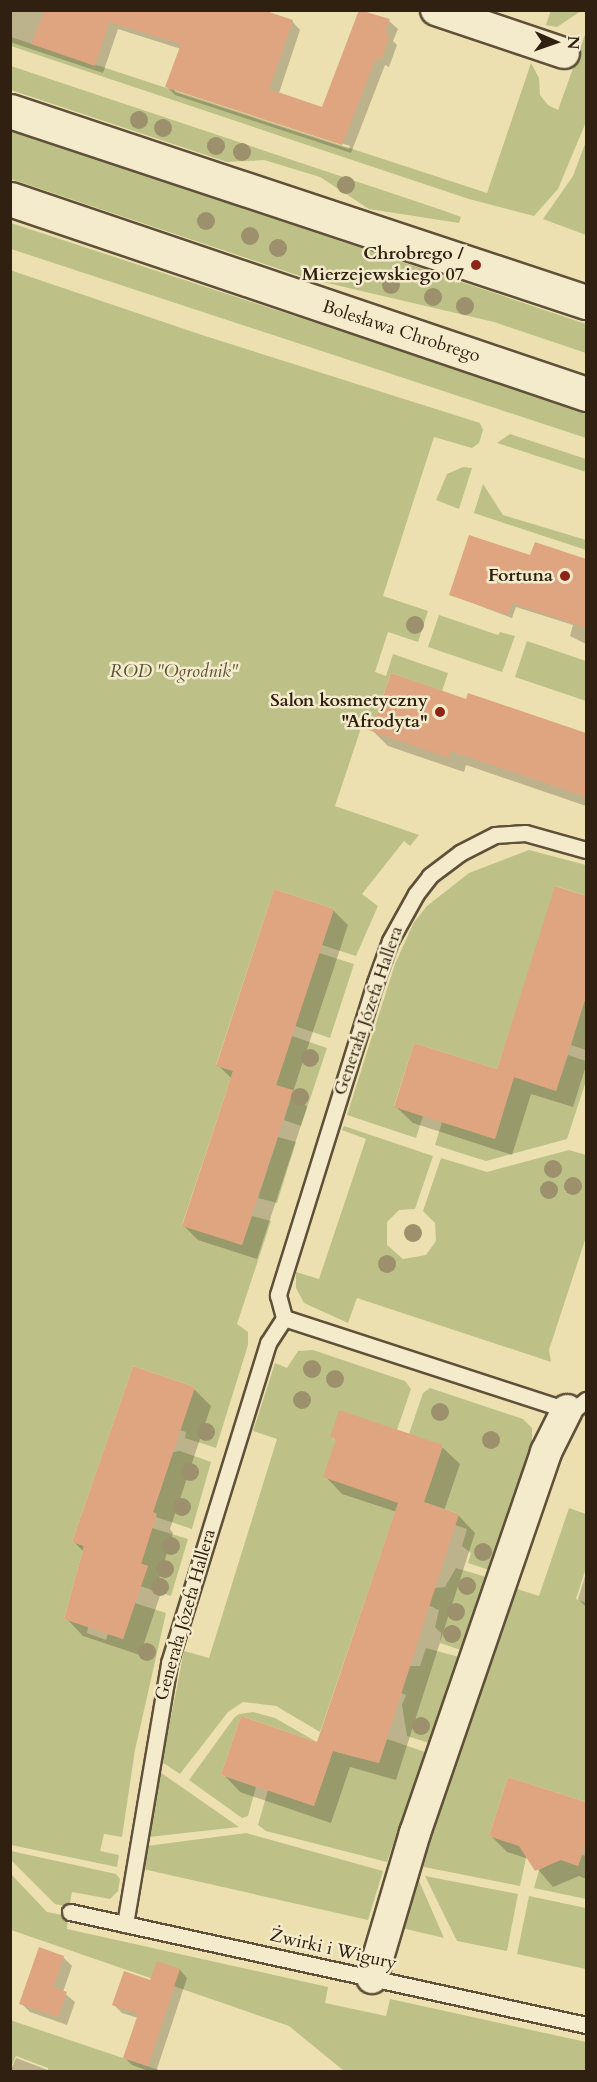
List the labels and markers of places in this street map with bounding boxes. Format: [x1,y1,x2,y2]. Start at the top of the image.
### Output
place label: Chrobrego / Mierzejewskiego 07 [302,244,464,286]
marker: Chrobrego / Mierzejewskiego 07 [469,258,483,272]
place label: Fortuna [488,565,553,587]
marker: Fortuna [558,569,572,583]
place label: Salon kosmetyczny "Afrodyta" [270,691,428,734]
marker: Salon kosmetyczny "Afrodyta" [433,705,447,719]

